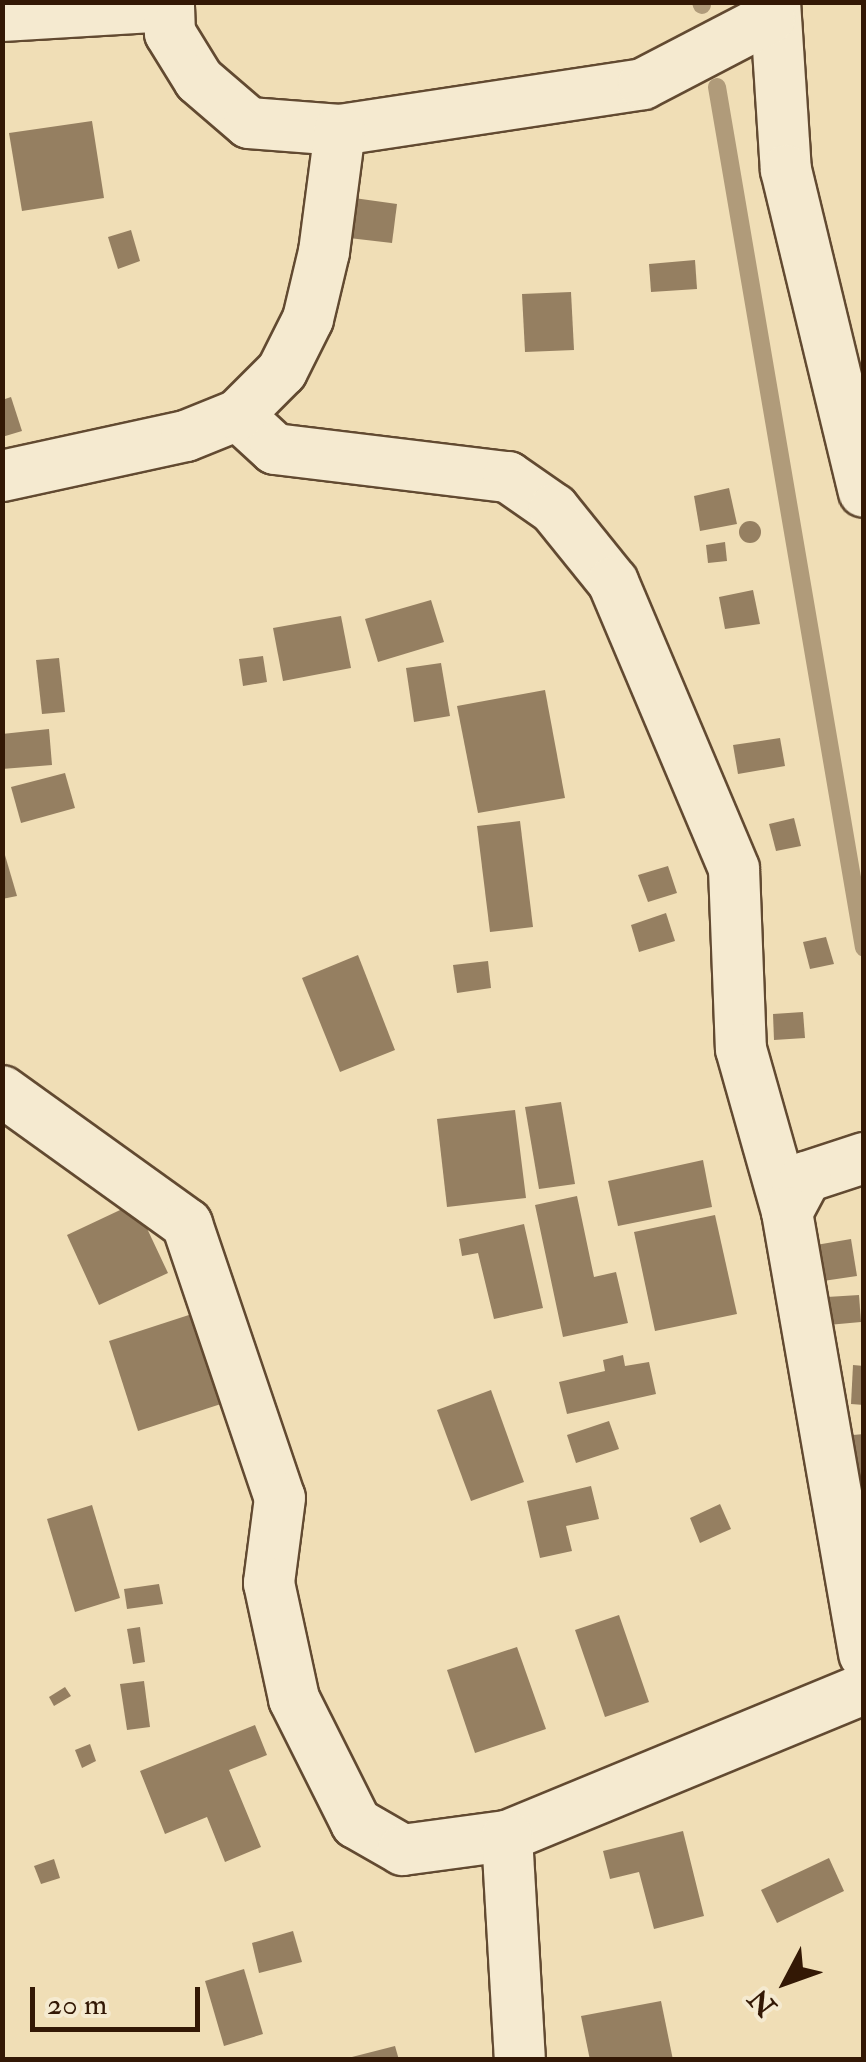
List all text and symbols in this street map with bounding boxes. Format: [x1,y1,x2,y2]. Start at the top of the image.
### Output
north arrow [736,1932,836,2032]
scale bar [35,1967,205,2029]
text: N [742,1981,784,2023]
text: 20 m [47,1986,107,2023]

